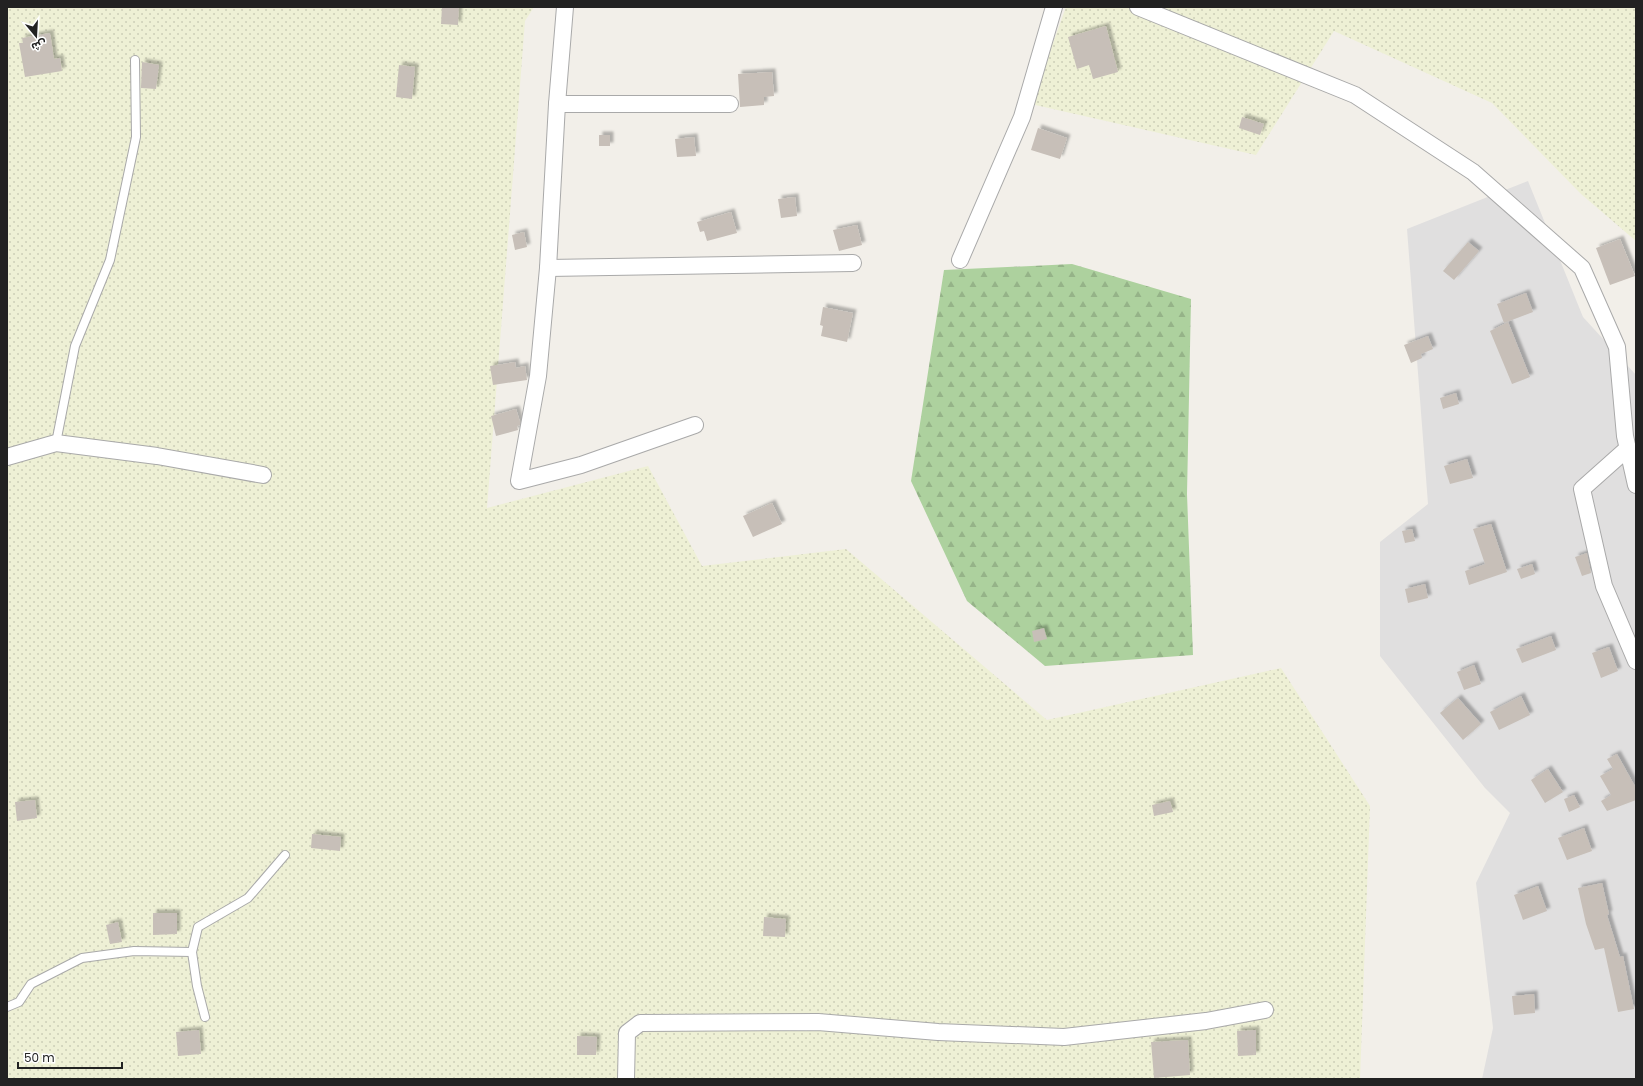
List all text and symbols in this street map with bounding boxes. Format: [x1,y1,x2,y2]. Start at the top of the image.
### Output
north arrow [16,16,56,56]
text: ش [29,36,49,55]
scale bar [18,1044,122,1070]
text: 50 m [24,1049,55,1066]

